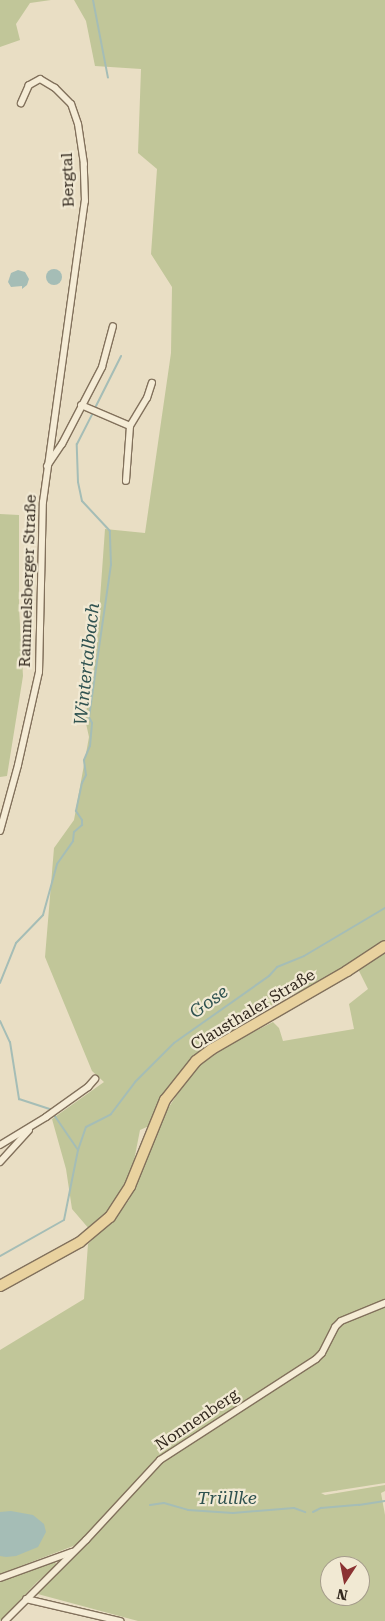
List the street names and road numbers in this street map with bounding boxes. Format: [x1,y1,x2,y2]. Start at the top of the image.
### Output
street label: Bergtal [57,152,79,208]
street label: Rammelsberger Straße [15,494,41,668]
street label: Clausthaler Straße [187,965,319,1055]
street label: Nonnenberg [152,1385,242,1455]

